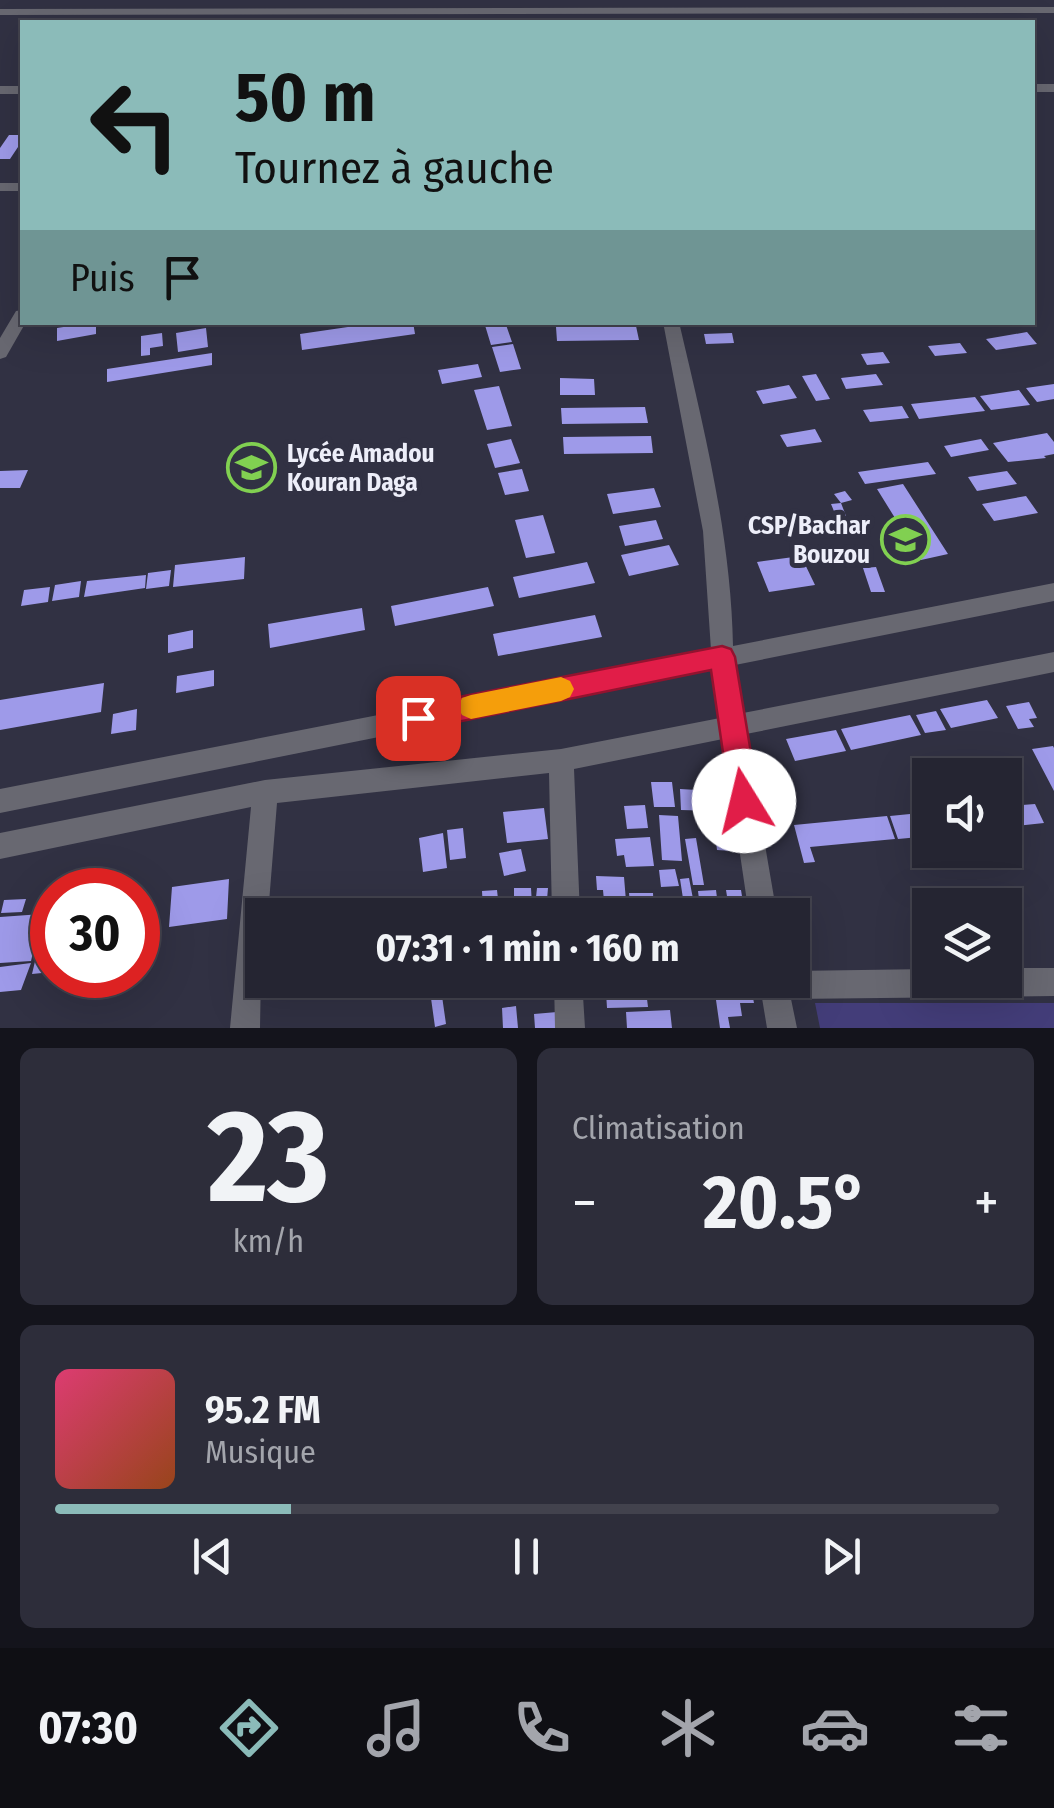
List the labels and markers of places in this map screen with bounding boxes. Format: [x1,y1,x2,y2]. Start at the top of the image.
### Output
place label: Lycée Amadou Kouran Daga [287,439,435,498]
school or university icon: Lycée Amadou Kouran Daga [226,442,278,494]
place label: CSP/Bachar Bouzou [748,511,871,570]
school or university icon: CSP/Bachar Bouzou [879,514,931,566]
pin [376,676,461,761]

